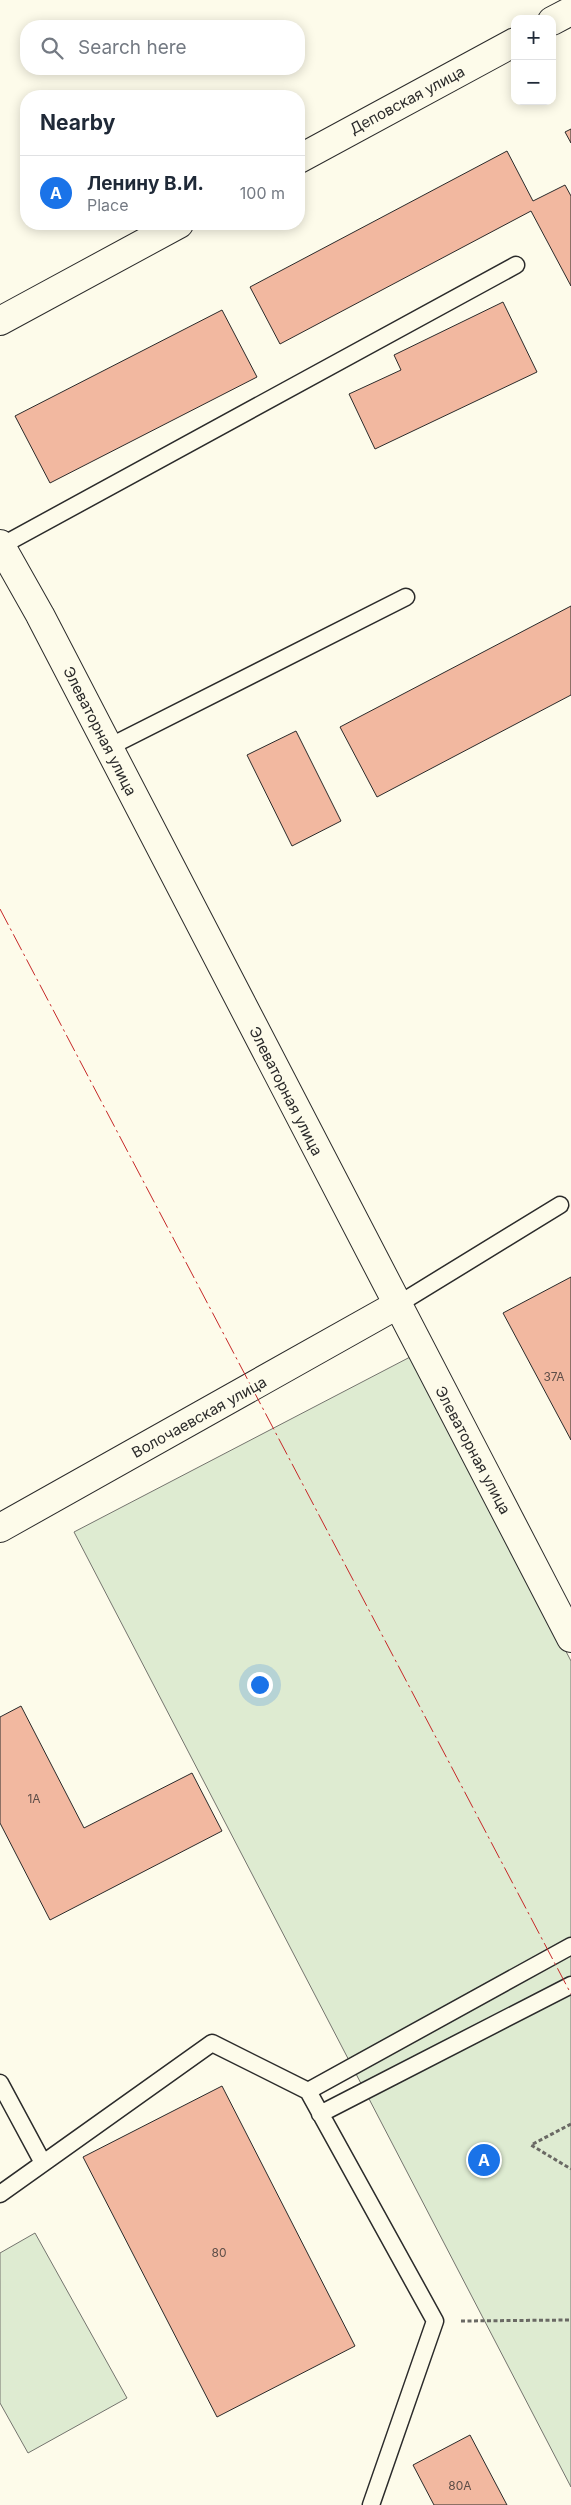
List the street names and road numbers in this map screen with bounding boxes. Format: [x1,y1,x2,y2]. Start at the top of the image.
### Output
street label: Деповская улица [346,62,468,138]
street label: Элеваторная улица [59,663,141,799]
street label: Элеваторная улица [245,1023,327,1159]
street label: Волочаевская улица [128,1372,270,1462]
street label: Элеваторная улица [431,1383,515,1517]

